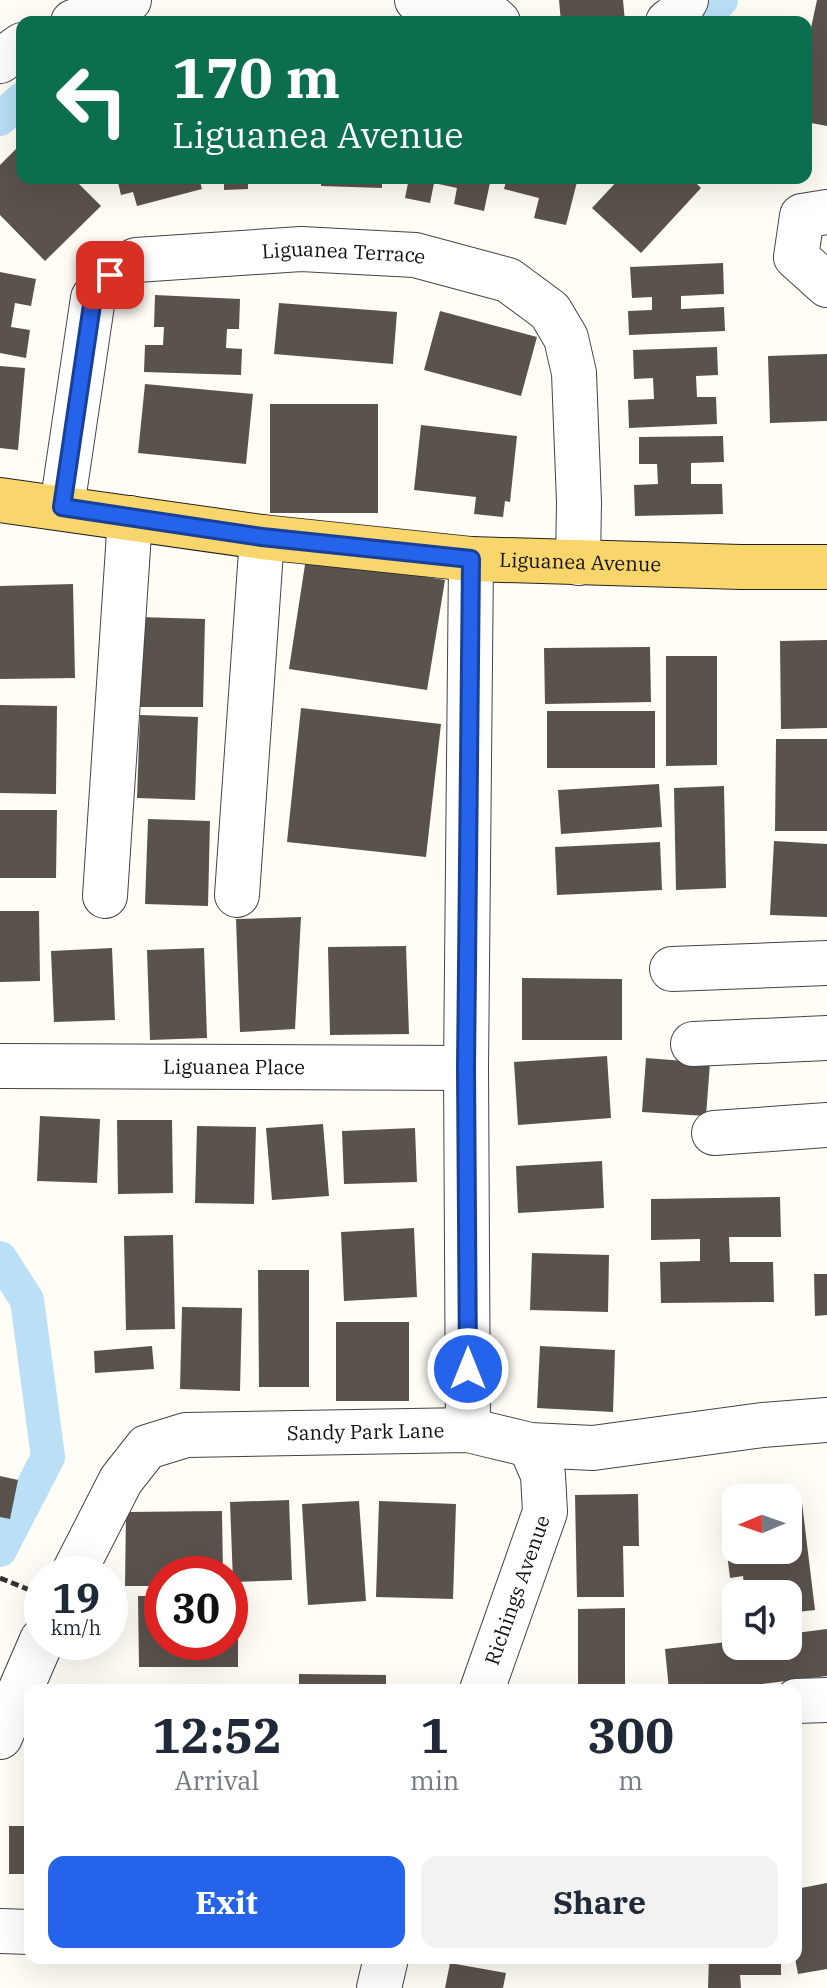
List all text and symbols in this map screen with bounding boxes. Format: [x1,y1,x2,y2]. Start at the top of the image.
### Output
text: 170 m [172,41,340,113]
icon: left [40,48,144,152]
text: Liguanea Avenue [172,111,463,158]
street label: Liguanea Terrace [261,235,429,270]
pin [76,241,144,309]
icon: arrive [88,253,132,297]
street label: Liguanea Avenue [499,546,662,578]
street label: Liguanea Place [163,1053,305,1080]
position arrow [426,1327,510,1411]
street label: Sandy Park Lane [287,1416,445,1446]
north arrow [722,1484,802,1564]
map controls [722,1484,802,1660]
street label: Richings Avenue [478,1511,556,1669]
speed limit sign: 30 [144,1556,248,1660]
text: 19 [52,1572,100,1624]
button: sound [722,1580,802,1660]
text: km/h [51,1614,101,1641]
text: 12:52 [152,1704,282,1766]
text: 1 [420,1704,449,1766]
text: 300 [588,1704,674,1766]
text: Arrival [175,1763,259,1797]
text: min [410,1763,459,1797]
text: m [618,1763,643,1797]
button: Exit [48,1856,405,1948]
button: Share [421,1856,778,1948]

